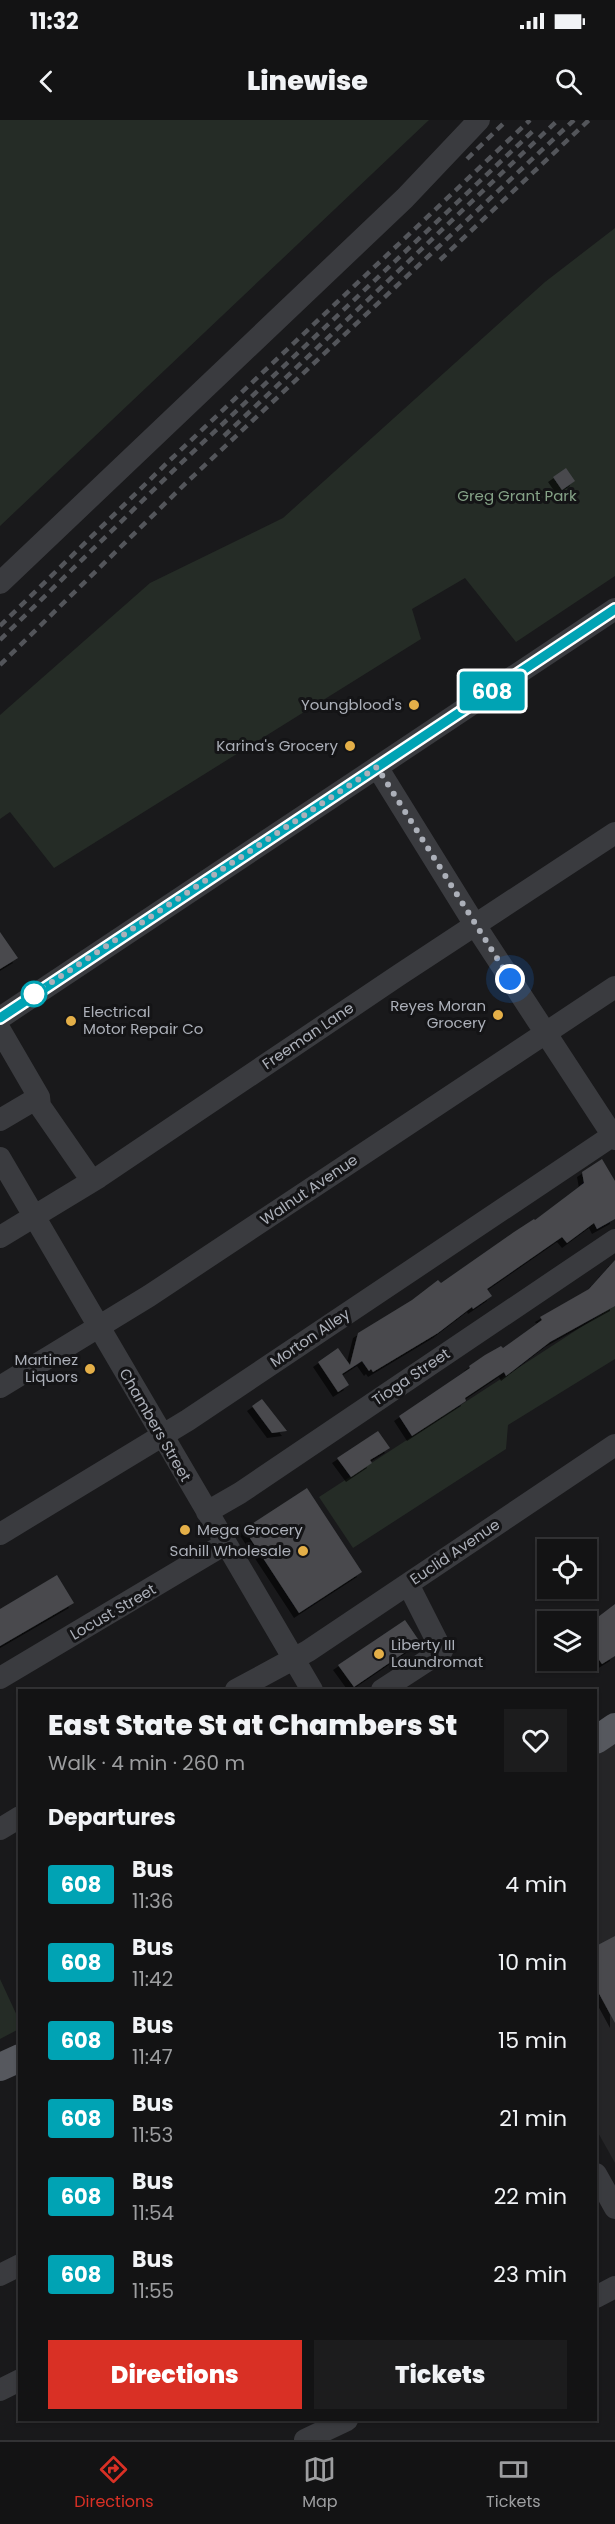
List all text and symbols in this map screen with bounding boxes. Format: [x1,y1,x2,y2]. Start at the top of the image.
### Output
text: 11:32 [30,6,79,37]
text: Linewise [247,62,368,99]
icon: back [30,65,63,98]
icon: search [552,65,585,98]
park label: Greg Grant Park [457,485,577,506]
line badge: 608 [458,672,526,710]
text: 608 [472,677,512,706]
place label: Youngblood's [301,694,402,715]
marker: Youngblood's [407,698,421,712]
place label: Karina's Grocery [216,735,339,756]
marker: Karina's Grocery [343,739,357,753]
your location [495,964,525,994]
unlabelled marker [21,981,47,1007]
place label: Reyes Moran Grocery [390,995,487,1033]
street label: Freeman Lane [258,997,358,1074]
place label: Electrical Motor Repair Co [83,1001,203,1039]
marker: Reyes Moran Grocery [491,1008,505,1022]
marker: Electrical Motor Repair Co [64,1014,78,1028]
street label: Walnut Avenue [256,1149,362,1230]
street label: Morton Alley [266,1303,354,1372]
street label: Tioga Street [368,1343,454,1410]
place label: Martinez Liquors [14,1349,78,1387]
marker: Martinez Liquors [83,1362,97,1376]
street label: Chambers Street [114,1364,196,1485]
street label: Euclid Avenue [406,1514,504,1589]
place label: Mega Grocery [197,1519,303,1540]
marker: Mega Grocery [178,1523,192,1537]
map controls [537,1539,597,1671]
button: locate [537,1539,597,1599]
place label: Sahill Wholesale [170,1540,291,1561]
marker: Sahill Wholesale [296,1544,310,1558]
street label: Locust Street [66,1578,160,1645]
button: layers [537,1611,597,1671]
place label: Liberty III Laundromat [391,1634,483,1672]
marker: Liberty III Laundromat [372,1647,386,1661]
text: East State St at Chambers St [48,1706,457,1745]
button: heart [504,1709,567,1772]
text: Walk · 4 min · 260 m [48,1749,245,1777]
text: Departures [48,1802,176,1833]
text: Bus [132,1854,174,1885]
text: 4 min [505,1869,567,1900]
text: 608 [61,1870,101,1899]
text: 11:36 [132,1887,174,1915]
text: Bus [132,1932,174,1963]
text: 10 min [498,1947,567,1978]
text: 608 [61,1948,101,1977]
text: 11:42 [132,1965,173,1993]
text: Bus [132,2010,174,2041]
text: 15 min [498,2025,567,2056]
text: 608 [61,2026,101,2055]
text: 11:47 [132,2043,173,2071]
text: Bus [132,2088,174,2119]
text: 21 min [499,2103,567,2134]
text: 608 [61,2104,101,2133]
text: 11:53 [132,2121,173,2149]
text: Bus [132,2166,174,2197]
text: 22 min [494,2181,567,2212]
text: 608 [61,2182,101,2211]
text: 11:54 [132,2199,174,2227]
text: Bus [132,2244,174,2275]
text: 23 min [493,2259,567,2290]
text: 608 [61,2260,101,2289]
text: 11:55 [132,2277,174,2305]
button: Directions [48,2340,302,2409]
button: Tickets [314,2340,567,2409]
tab: Directions [74,2453,154,2514]
tab: Map [302,2453,338,2514]
tab: Tickets [486,2453,541,2514]

